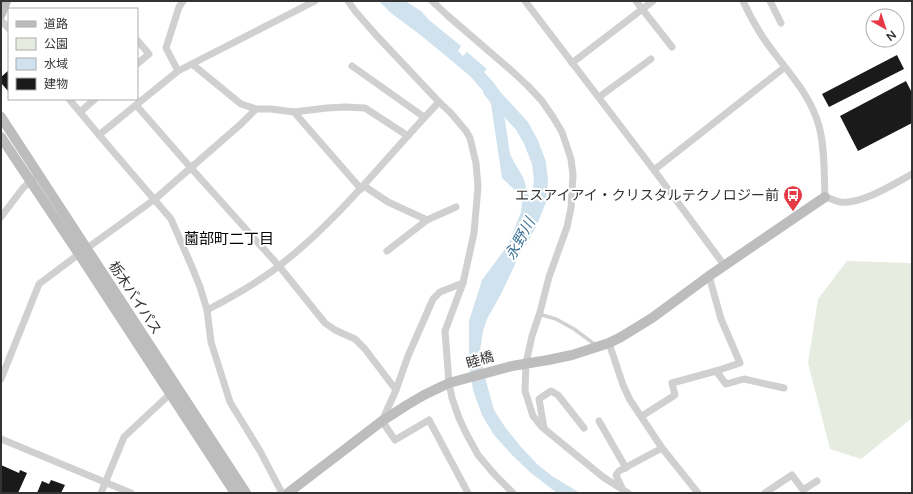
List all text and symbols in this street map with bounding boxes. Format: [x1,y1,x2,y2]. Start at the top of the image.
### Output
legend [8,8,138,100]
north arrow [865,8,905,48]
text: 道路 [44,17,68,31]
text: N [883,28,899,43]
text: 公園 [44,37,68,51]
text: 水域 [44,57,68,71]
text: 建物 [44,77,68,91]
bus stop icon: エスアイアイ・クリスタルテクノロジー前 [782,184,804,212]
place label: エスアイアイ・クリスタルテクノロジー前 [515,187,779,204]
water label: 永野川 [501,213,540,263]
district label: 薗部町二丁目 [184,230,274,248]
street label: 栃木バイパス [105,258,165,338]
street label: 睦橋 [464,348,496,372]

